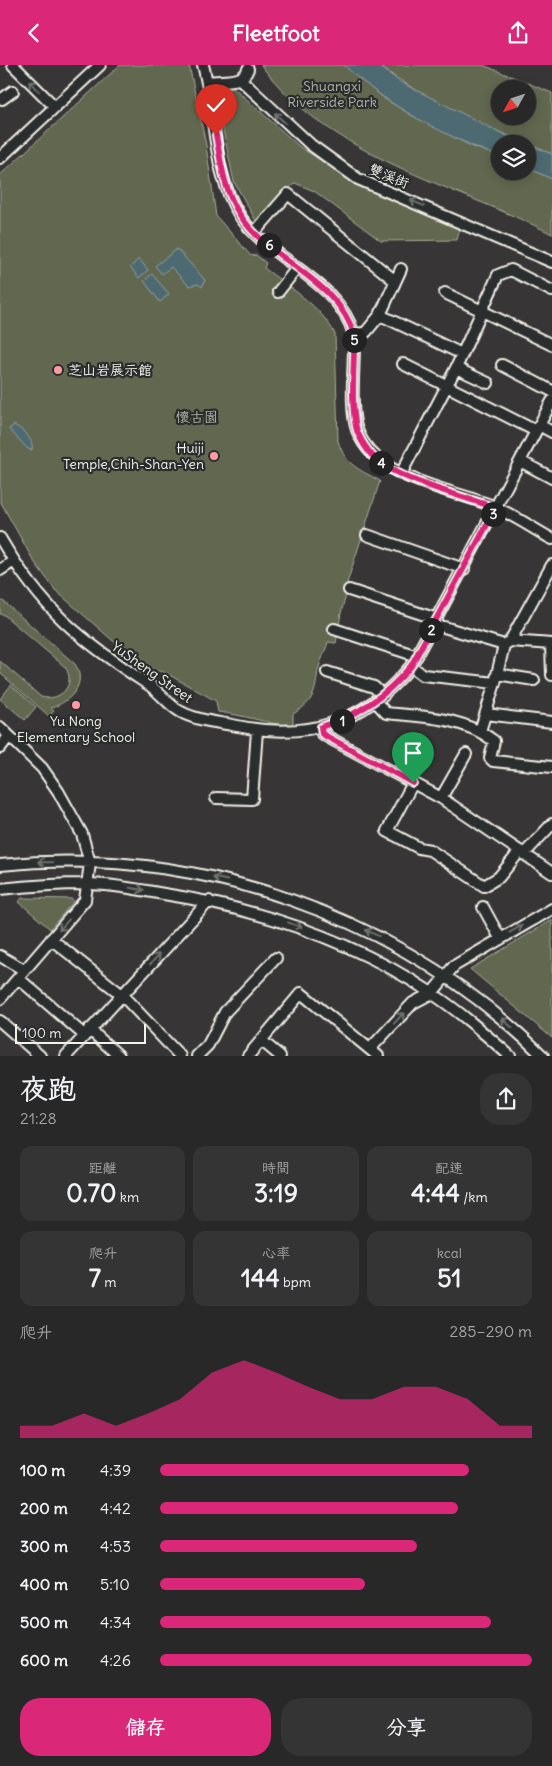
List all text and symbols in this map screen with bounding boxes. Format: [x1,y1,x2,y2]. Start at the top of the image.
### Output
icon: back [20,19,48,47]
text: Fleetfoot [232,19,320,47]
icon: share [504,19,532,47]
park label: Shuangxi Riverside Park [287,77,377,111]
one-way arrow [28,80,41,92]
north arrow [491,80,536,125]
map controls [491,80,536,180]
pin [195,84,237,135]
icon: check [202,91,230,119]
one-way arrow [274,112,286,124]
button: layers [491,135,536,180]
street label: 雙溪街 [366,160,412,192]
one-way arrow [410,197,425,207]
pin: 6 [256,233,282,257]
text: 6 [265,236,274,254]
pin: 5 [342,327,366,353]
text: 5 [350,331,359,349]
place label: 芝山岩展示館 [68,361,152,379]
marker: 芝山岩展示館 [52,364,64,376]
park label: 懷古園 [176,408,218,426]
place label: Huiji Temple,Chih-Shan-Yen [63,439,204,473]
marker: Huiji Temple,Chih-Shan-Yen [208,450,220,462]
pin: 4 [368,451,394,475]
text: 4 [377,454,386,472]
pin: 3 [480,501,506,527]
text: 3 [490,505,497,523]
pin: 2 [418,617,444,643]
text: 2 [428,621,435,639]
street label: YuSheng Street [108,637,196,707]
marker: Yu Nong Elementary School [70,699,82,711]
pin: 1 [330,709,354,733]
place label: Yu Nong Elementary School [17,712,135,746]
text: 1 [340,712,345,730]
pin [392,732,434,783]
icon: arrive [399,739,427,767]
one-way arrow [37,857,54,867]
one-way arrow [212,874,228,884]
one-way arrow [128,885,144,895]
one-way arrow [58,918,70,931]
one-way arrow [287,921,302,930]
one-way arrow [508,924,523,934]
one-way arrow [365,928,380,938]
one-way arrow [149,953,161,965]
one-way arrow [393,1012,405,1025]
one-way arrow [501,1017,514,1029]
scale bar [15,1021,146,1044]
text: 100 m [22,1024,62,1042]
text: 夜跑 [20,1071,76,1107]
button: share [480,1073,532,1125]
text: 21:28 [20,1108,57,1128]
text: 距離 [89,1159,117,1177]
text: 時間 [262,1159,290,1177]
text: 配速 [435,1159,463,1177]
text: 0.70 [66,1177,116,1209]
text: 3:19 [254,1177,298,1209]
text: 4:44 [411,1177,460,1209]
text: km [116,1188,139,1206]
text: /km [460,1188,488,1206]
text: 爬升 [89,1244,117,1262]
text: 心率 [262,1244,290,1262]
text: kcal [437,1244,462,1262]
text: 7 [89,1262,101,1294]
text: 144 [241,1262,280,1294]
text: 51 [437,1262,461,1294]
text: m [101,1273,117,1291]
text: bpm [280,1273,311,1291]
text: 285–290 m [449,1321,532,1341]
text: 爬升 [20,1322,52,1342]
text: 100 m [20,1460,65,1480]
text: 4:39 [100,1460,131,1480]
text: 200 m [20,1498,68,1518]
text: 4:42 [100,1498,131,1518]
text: 300 m [20,1536,68,1556]
text: 4:53 [100,1536,131,1556]
text: 400 m [20,1574,68,1594]
text: 5:10 [100,1574,130,1594]
text: 500 m [20,1612,68,1632]
text: 4:34 [100,1612,131,1632]
text: 600 m [20,1650,68,1670]
text: 4:26 [100,1650,131,1670]
button: 儲存 [20,1698,271,1756]
button: 分享 [281,1698,532,1756]

